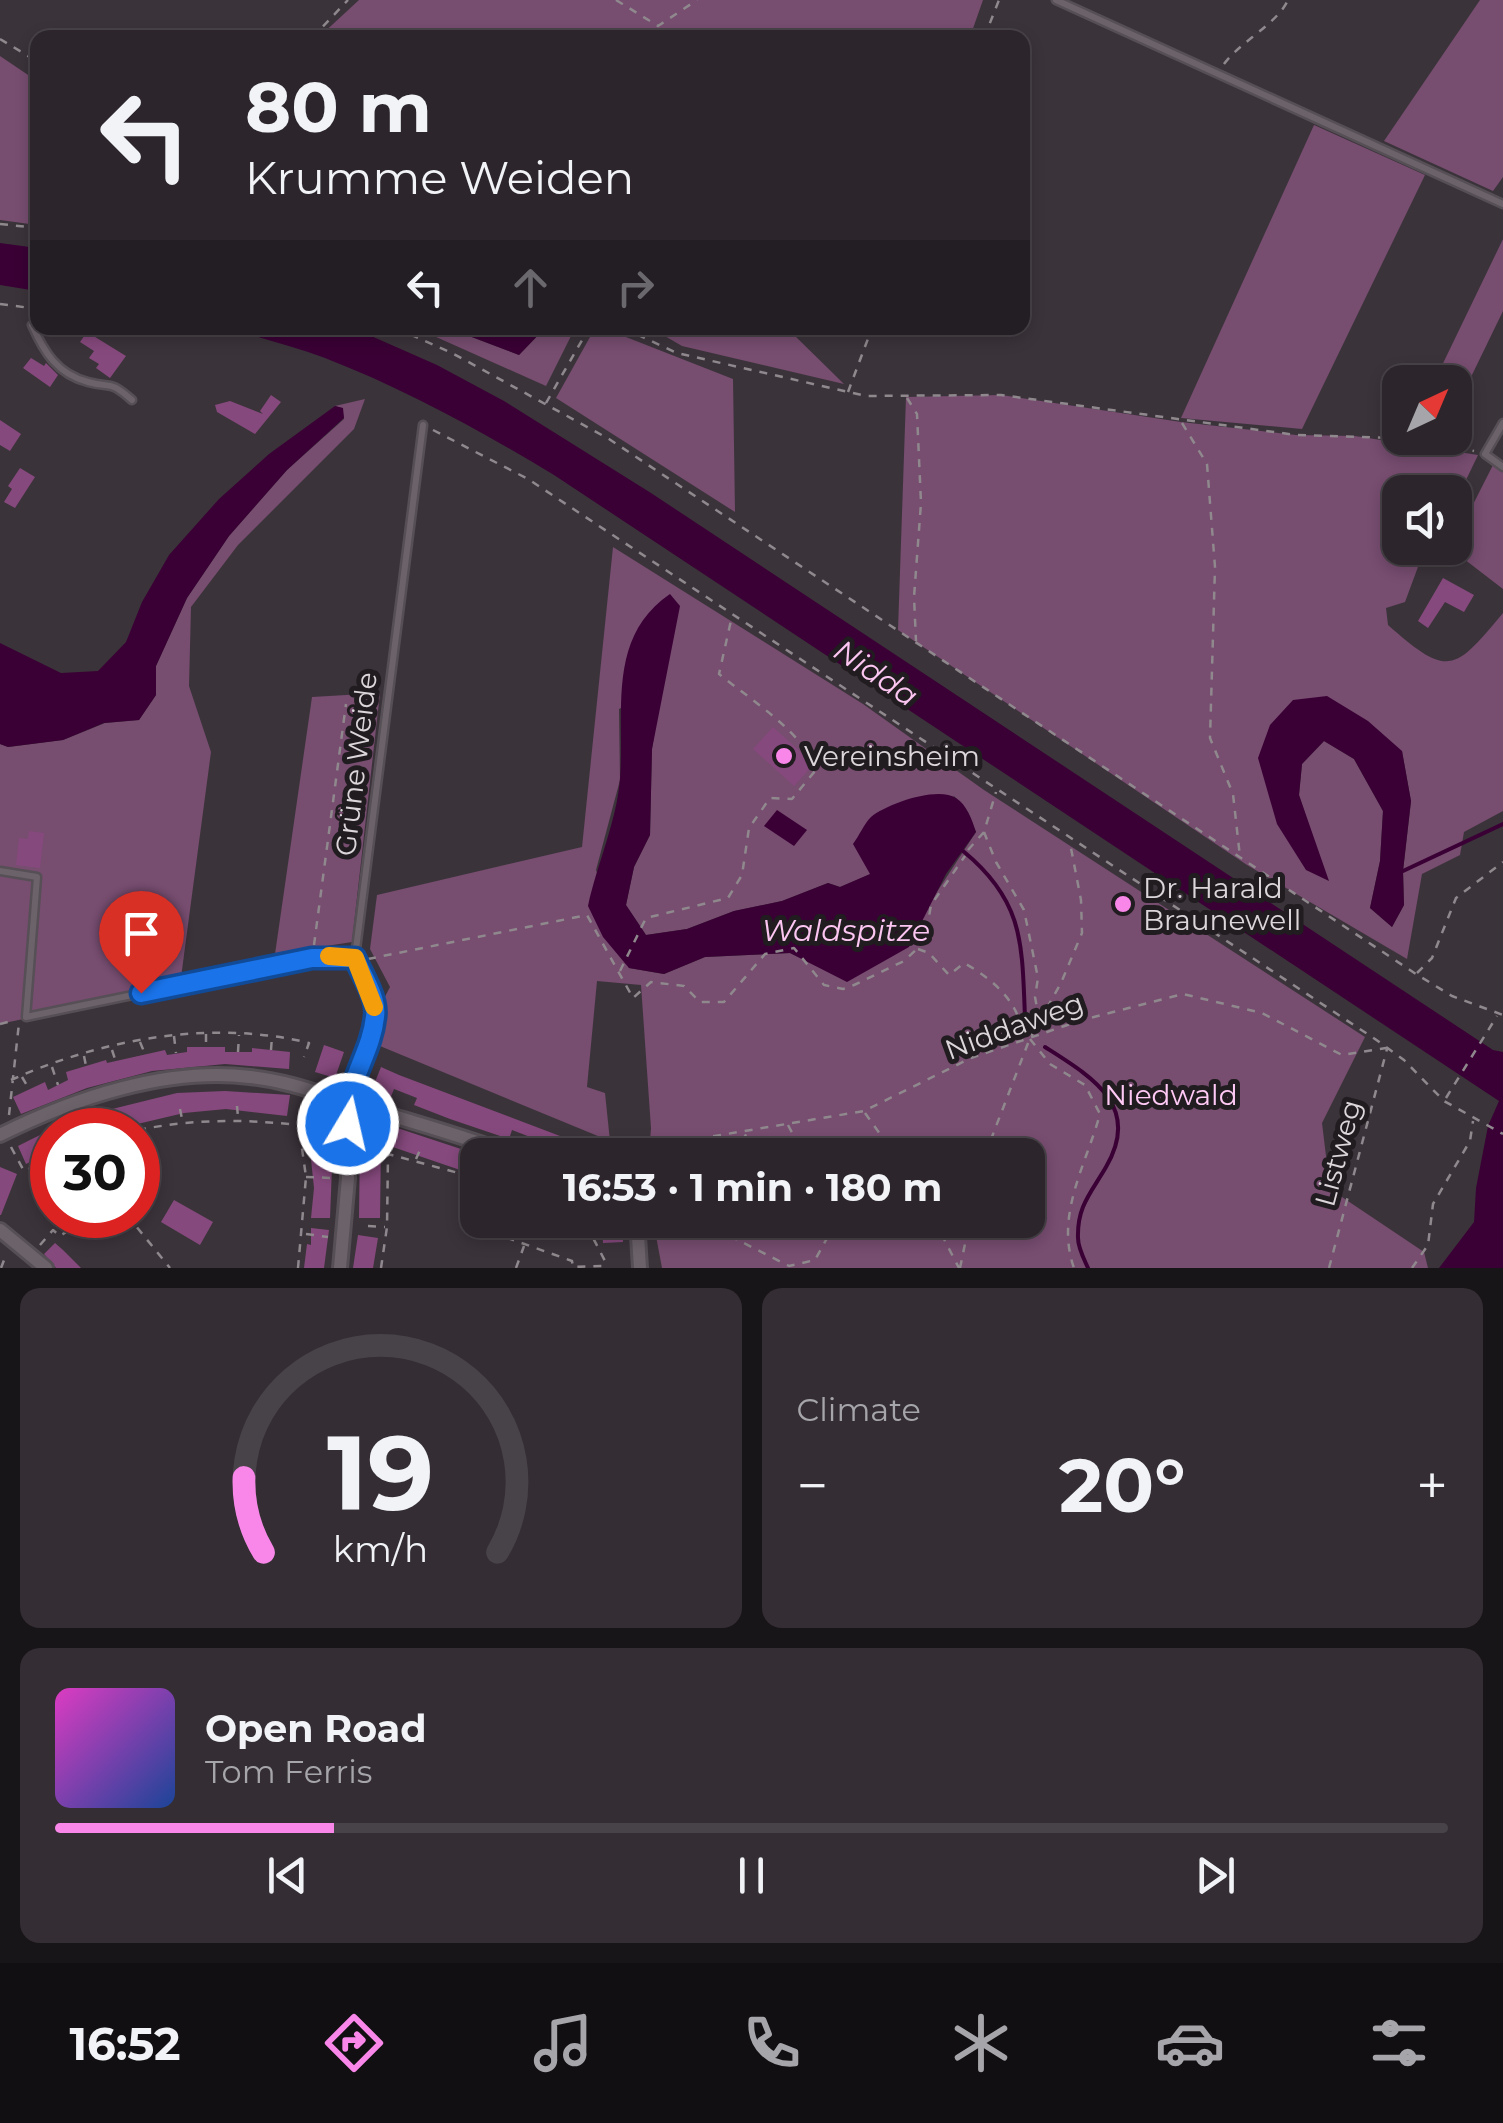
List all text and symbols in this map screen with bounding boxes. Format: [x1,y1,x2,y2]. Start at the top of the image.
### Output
text: 80 m [245,64,432,150]
icon: left [80,70,210,200]
text: Krumme Weiden [245,150,634,205]
icon: left [398,260,453,315]
icon: ahead [503,260,558,315]
icon: right [608,260,663,315]
north arrow [1382,365,1472,455]
map controls [1382,365,1472,565]
button: sound [1382,475,1472,565]
water label: Nidda [827,632,925,714]
street label: Grüne Weide [328,670,384,858]
place label: Vereinsheim [804,739,980,773]
marker: Vereinsheim [773,745,795,767]
place label: Dr. Harald Braunewell [1143,871,1301,937]
pin [99,891,184,994]
marker: Dr. Harald Braunewell [1112,893,1134,915]
icon: arrive [114,906,169,961]
water label: Waldspitze [762,912,930,949]
street label: Niddaweg [940,985,1088,1067]
position arrow [296,1072,400,1176]
park label: Niedwald [1104,1078,1238,1112]
street label: Listweg [1307,1096,1369,1210]
speed limit sign: 30 [30,1108,160,1238]
text: 16:53 · 1 min · 180 m [563,1164,942,1211]
text: Climate [797,1390,921,1429]
text: 19 [327,1409,434,1536]
text: 20° [1059,1439,1186,1531]
text: − [797,1452,828,1519]
text: + [1416,1452,1448,1519]
text: km/h [333,1527,428,1571]
text: Open Road [205,1705,427,1752]
text: Tom Ferris [205,1752,372,1791]
icon: previous [260,1848,315,1903]
icon: pause [724,1848,779,1903]
icon: next [1188,1848,1243,1903]
icon: directions [319,2008,389,2078]
icon: music [528,2008,598,2078]
icon: phone [737,2008,807,2078]
icon: climate [946,2008,1016,2078]
icon: car [1155,2008,1225,2078]
icon: filters [1364,2008,1434,2078]
text: 16:52 [69,2016,181,2071]

